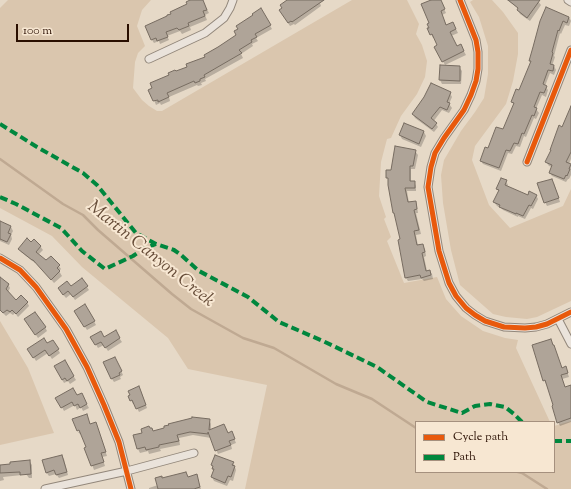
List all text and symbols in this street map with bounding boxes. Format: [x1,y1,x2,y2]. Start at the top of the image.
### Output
scale bar [18,16,131,42]
text: 100 m [23,22,52,40]
water label: Martin Canyon Creek [82,197,218,313]
legend [415,421,555,473]
text: Cycle path [453,428,508,446]
text: Path [453,448,476,466]

